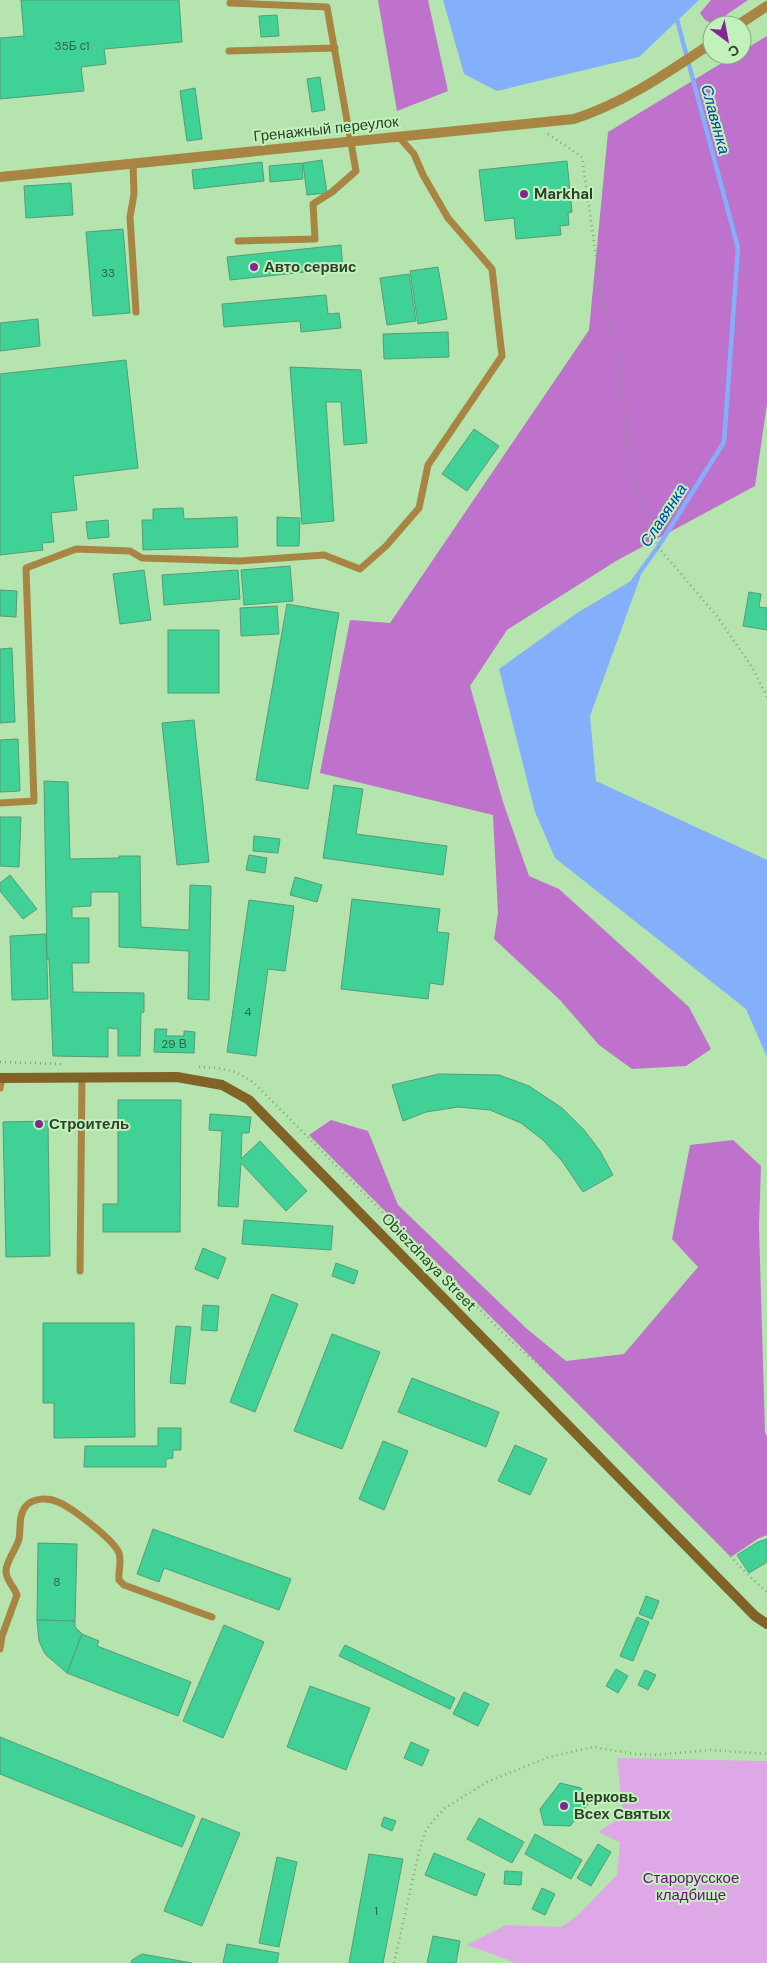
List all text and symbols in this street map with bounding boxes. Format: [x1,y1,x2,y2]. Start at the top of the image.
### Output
north arrow [702,15,752,65]
house number: 35Б с1 [54,38,90,54]
text: С [725,41,743,61]
water label: Славянка [696,82,735,156]
street label: Гренажный переулок [252,111,400,147]
place label: Markhal [534,184,593,204]
marker: Markhal [518,188,530,200]
place label: Авто сервис [264,257,356,277]
marker: Авто сервис [248,261,260,273]
house number: 33 [101,265,115,281]
water label: Славянка [635,480,692,551]
house number: 4 [244,1004,252,1020]
house number: 29 В [161,1036,187,1052]
place label: Строитель [49,1114,129,1134]
marker: Строитель [33,1118,45,1130]
street label: Obiezdnaya Street [377,1209,481,1315]
house number: 8 [53,1574,61,1590]
place label: Церковь Всех Святых [574,1787,671,1824]
marker: Церковь Всех Святых [558,1800,570,1812]
park label: Старорусское кладбище [643,1868,739,1905]
house number: 1 [374,1903,378,1919]

